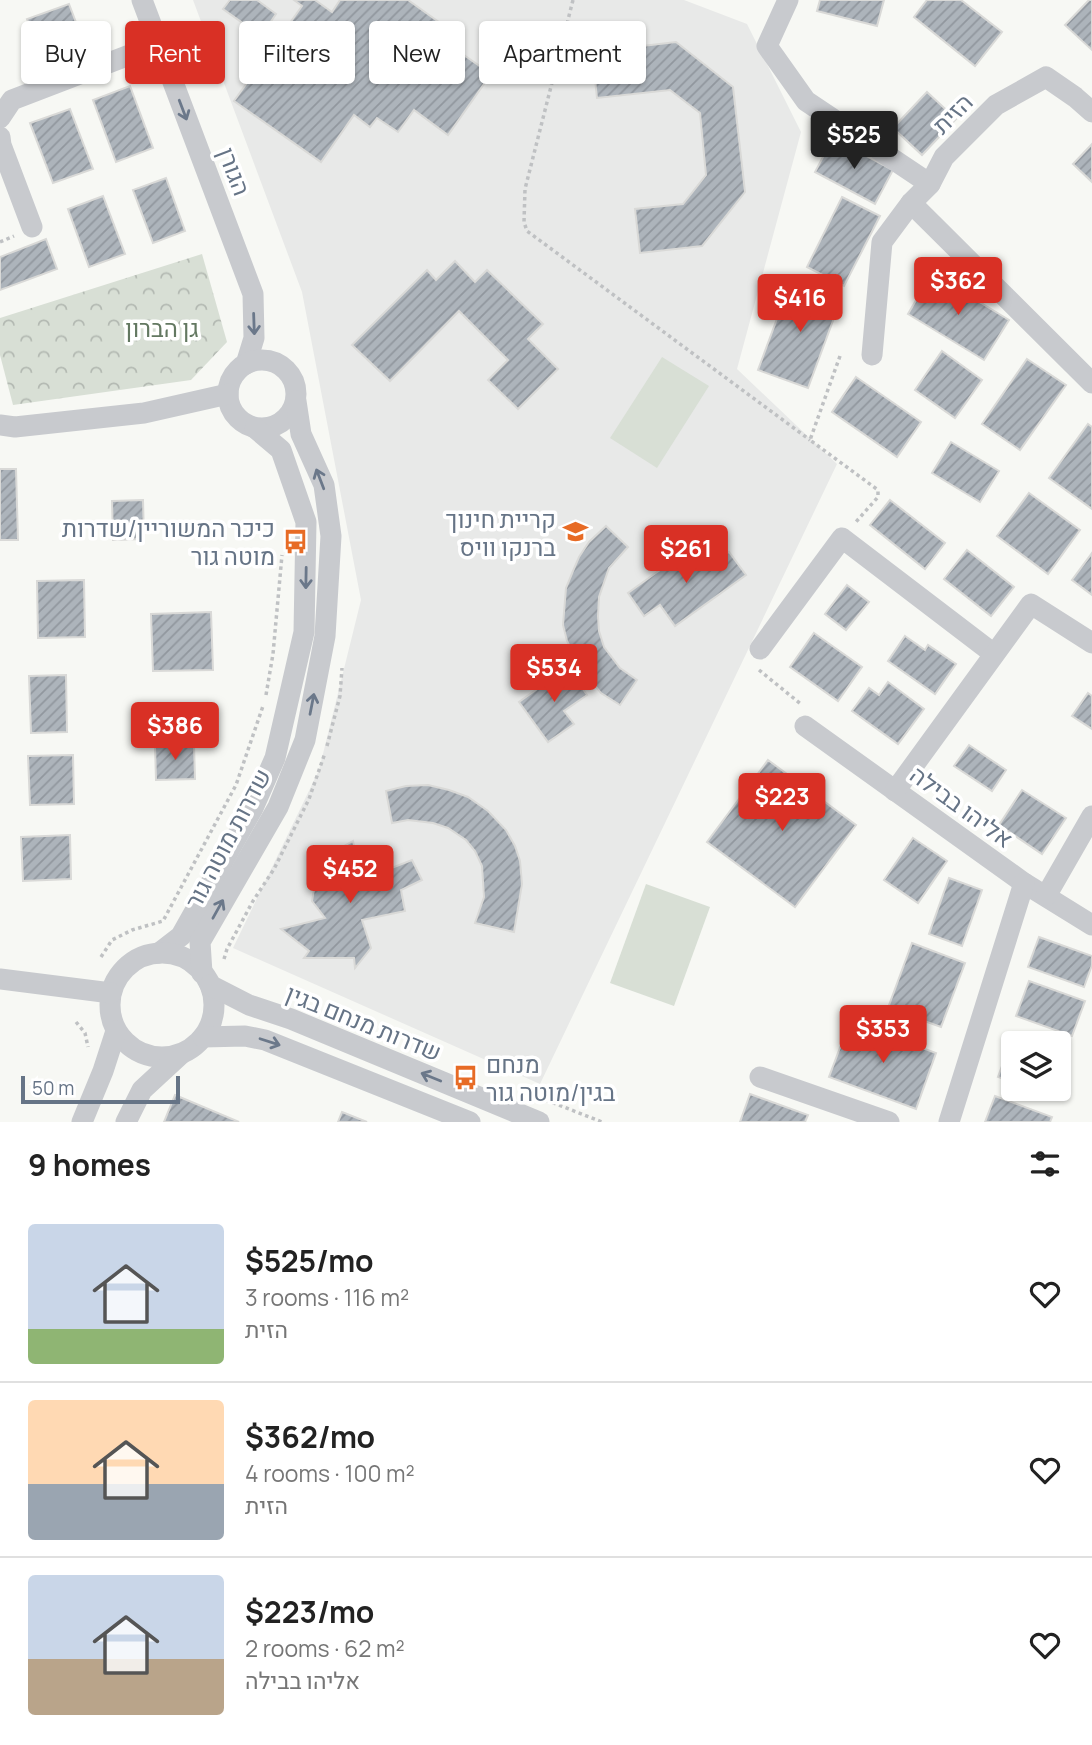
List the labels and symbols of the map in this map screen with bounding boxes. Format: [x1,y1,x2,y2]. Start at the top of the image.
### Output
street label: הזית [924,85,980,141]
one-way arrow [178,98,191,120]
pin: $525 [813,111,895,171]
street label: הגורן [211,142,259,200]
pin: $362 [917,258,999,317]
pin: $416 [759,274,841,334]
park label: גן הברון [125,311,199,344]
one-way arrow [247,313,260,336]
one-way arrow [313,468,326,490]
place label: קריית חינוך ברנקו וויס [446,502,556,563]
place label: כיכר המשוריין/שדרות מוטה גור [62,511,275,572]
school or university icon: קריית חינוך ברנקו וויס [562,518,590,546]
pin: $261 [645,526,727,585]
bus stop icon: כיכר המשוריין/שדרות מוטה גור [281,527,309,555]
one-way arrow [299,566,312,589]
pin: $534 [513,644,595,704]
one-way arrow [306,693,319,716]
pin: $386 [134,702,216,762]
street label: אליהו בבילה [904,757,1020,855]
street label: שדרות מוטה גור [176,762,278,914]
pin: $223 [741,774,823,833]
pin: $452 [309,846,391,905]
one-way arrow [212,899,225,920]
street label: שדרות מנחם בגין [281,976,447,1068]
pin: $353 [842,1006,924,1065]
one-way arrow [259,1037,281,1050]
place label: מנחם בגין/מוטה גור [486,1047,616,1108]
bus stop icon: מנחם בגין/מוטה גור [452,1063,480,1091]
one-way arrow [420,1070,442,1083]
scale bar [21,1073,180,1105]

